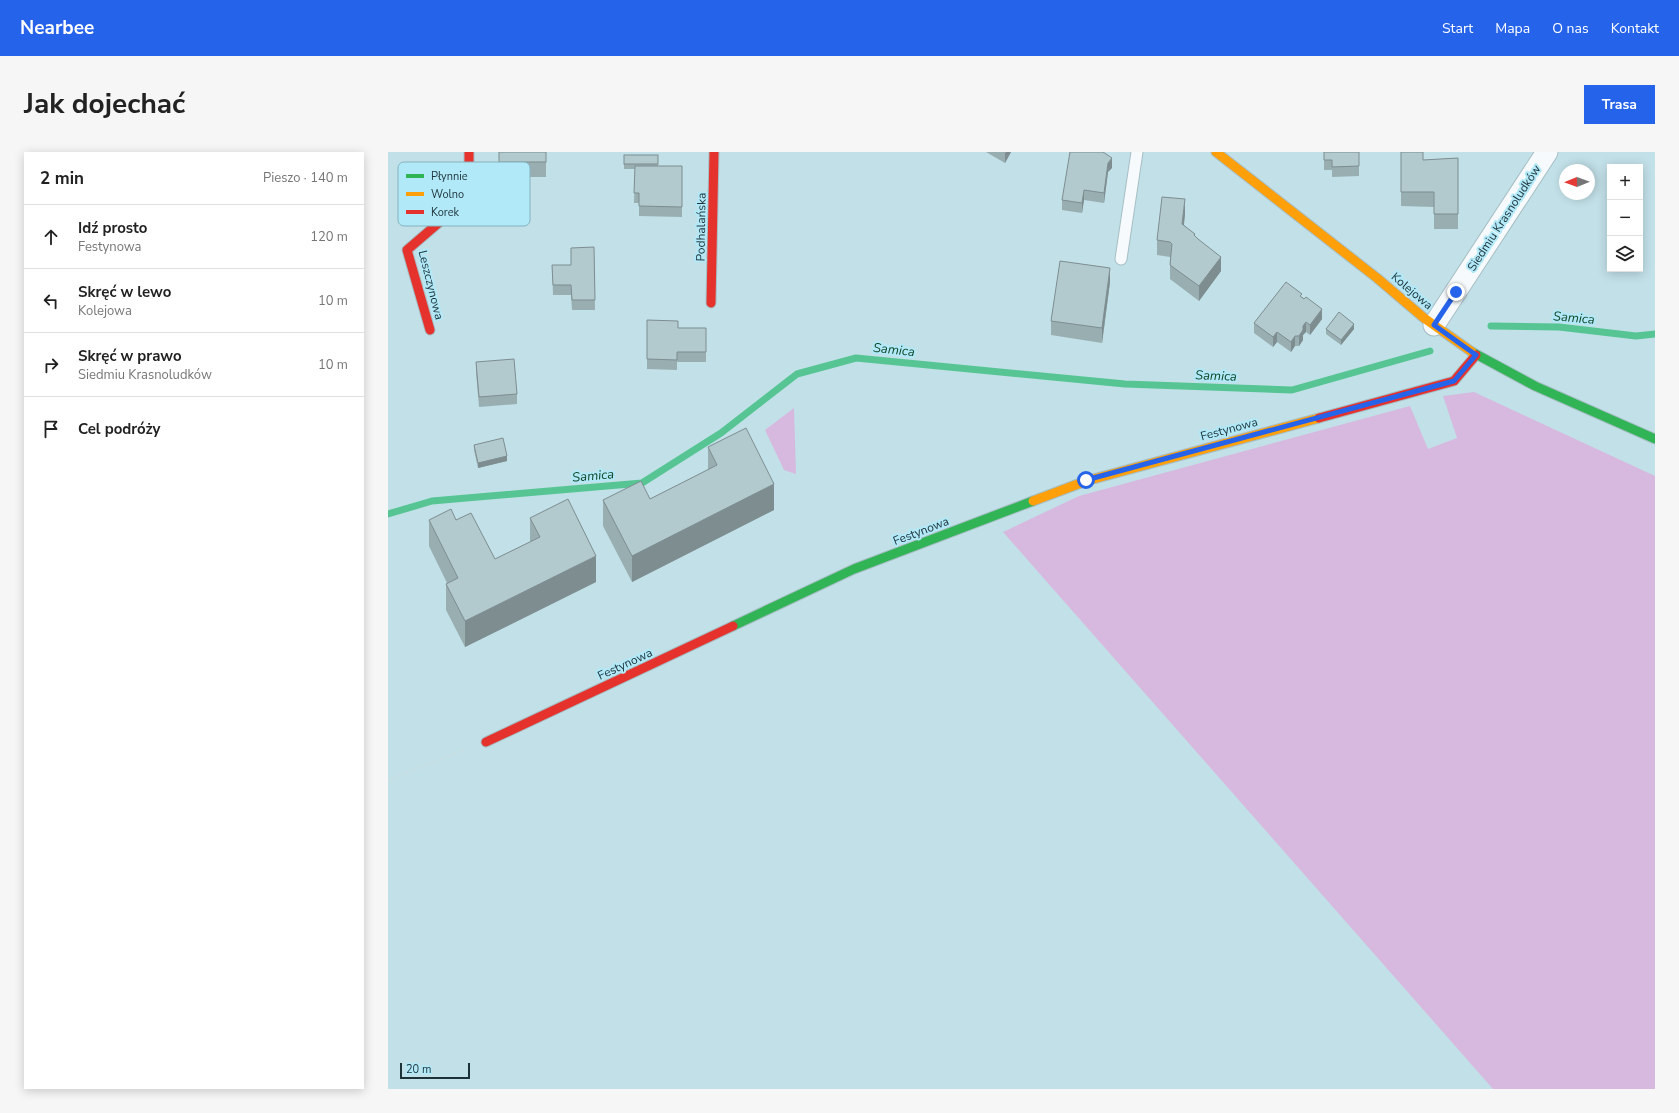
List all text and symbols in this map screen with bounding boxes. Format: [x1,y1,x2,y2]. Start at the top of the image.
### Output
text: Nearbee [20,15,94,41]
text: Start [1442,19,1473,38]
text: Mapa [1495,19,1530,38]
text: O nas [1552,19,1589,38]
text: Kontakt [1611,19,1659,38]
text: Jak dojechać [24,85,185,123]
button: Trasa [1584,85,1655,124]
legend [398,162,530,226]
street label: Siedmiu Krasnoludków [1464,162,1544,274]
north arrow [1559,164,1595,200]
map controls [1607,164,1643,272]
button: + [1607,164,1643,200]
text: 2 min [40,167,84,190]
text: Pieszo · 140 m [263,169,348,187]
text: Płynnie [431,169,468,184]
text: Wolno [431,187,464,202]
street label: Podhalańska [692,192,710,262]
button: − [1607,200,1643,236]
text: Korek [431,205,460,220]
text: Idź prosto [78,218,147,238]
icon: ahead [40,226,62,248]
text: 120 m [310,228,348,246]
button: layers [1607,236,1643,272]
text: Festynowa [78,238,142,256]
street label: Leszczynowa [415,249,447,321]
street label: Kolejowa [1388,269,1436,313]
text: Skręć w lewo [78,282,171,302]
route end [1447,283,1465,301]
icon: left [40,290,62,312]
text: 10 m [318,292,348,310]
text: Kolejowa [78,302,132,320]
water label: Samica [1552,307,1596,329]
water label: Samica [872,339,916,361]
text: Skręć w prawo [78,346,182,366]
icon: right [40,354,62,376]
text: 10 m [318,356,348,374]
text: Siedmiu Krasnoludków [78,366,212,384]
water label: Samica [1195,366,1237,386]
street label: Festynowa [1199,414,1259,444]
icon: arrive [40,418,62,440]
text: Cel podróży [78,419,160,439]
water label: Samica [571,465,615,487]
route start [1077,471,1095,489]
street label: Festynowa [891,513,951,549]
street label: Festynowa [595,644,655,684]
scale bar [400,1061,470,1080]
text: 20 m [406,1062,431,1077]

